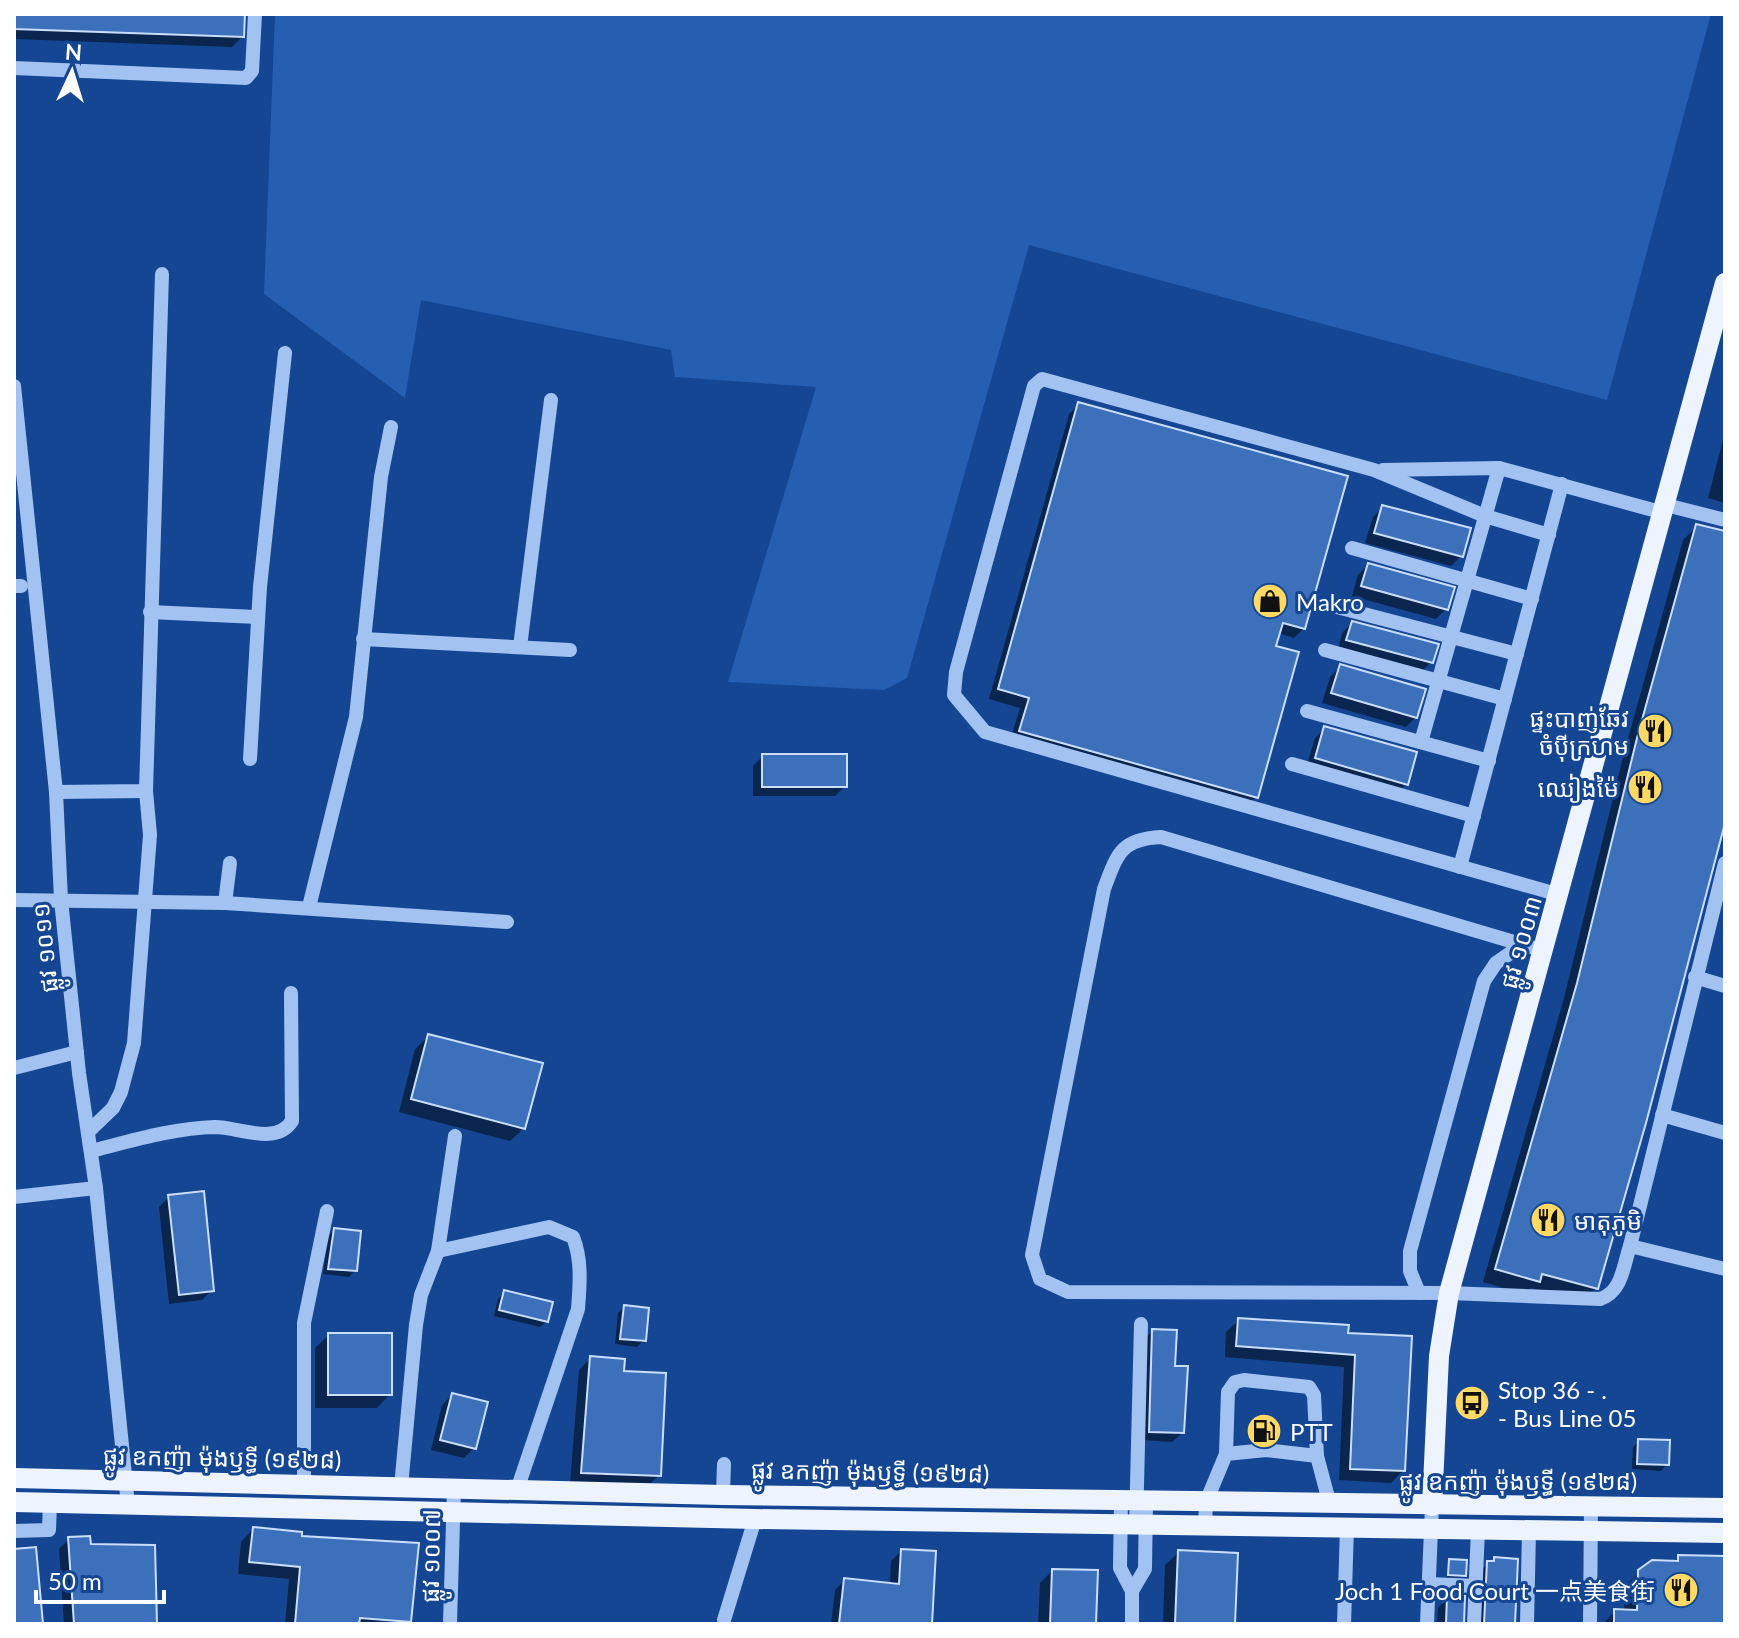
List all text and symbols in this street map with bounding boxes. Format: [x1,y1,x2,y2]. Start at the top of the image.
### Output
north arrow [32,32,112,112]
text: N [64,37,83,66]
shop icon: Makro [1251,582,1289,620]
place label: Makro [1296,587,1364,616]
place label: ផ្ទះបាញ់ឆែវ ចំប៉ីក្រហម [1530,703,1629,761]
restaurant icon: ផ្ទះបាញ់ឆែវ ចំប៉ីក្រហម [1636,712,1674,750]
restaurant icon: ឈៀងម៉ៃ [1626,768,1664,806]
place label: ឈៀងម៉ៃ [1538,773,1619,803]
street label: ផ្លូវ ១០០៣ [1493,892,1556,994]
street label: ផ្លូវ ១០១១ [25,901,72,994]
restaurant icon: មាតុភូមិ [1529,1201,1567,1239]
place label: មាតុភូមិ [1574,1206,1642,1237]
place label: Stop 36 - . - Bus Line 05 [1498,1375,1636,1432]
bus stop icon: Stop 36 - . - Bus Line 05 [1453,1384,1491,1422]
fuel station icon: PTT [1245,1412,1283,1450]
place label: PTT [1290,1417,1333,1446]
street label: ផ្លូវ ឧកញ៉ា ម៉ុងឫទ្ធី (១៩២៨) [102,1440,341,1483]
street label: ផ្លូវ ឧកញ៉ា ម៉ុងឫទ្ធី (១៩២៨) [750,1454,989,1497]
street label: ផ្លូវ ឧកញ៉ា ម៉ុងឫទ្ធី (១៩២៨) [1399,1466,1637,1504]
street label: ផ្លូវ ១០០៧ [415,1509,454,1603]
scale bar [36,1554,164,1604]
text: 50 m [48,1566,102,1595]
restaurant icon: Joch 1 Food Court 一点美食街 [1662,1571,1700,1609]
place label: Joch 1 Food Court 一点美食街 [1335,1576,1655,1605]

